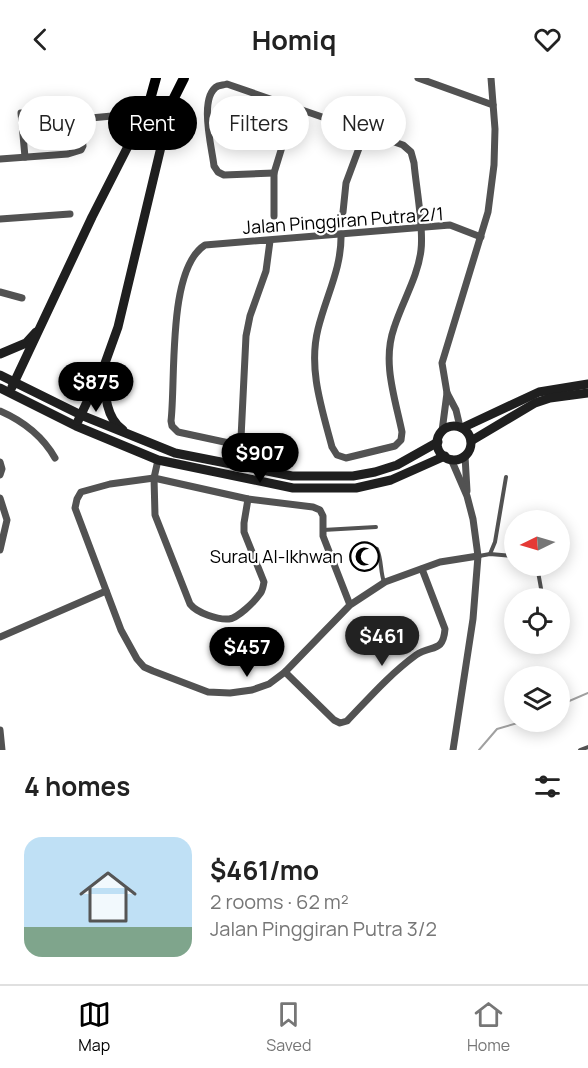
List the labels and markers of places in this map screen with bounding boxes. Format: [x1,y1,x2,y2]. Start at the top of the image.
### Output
pin: $875 [60,362,132,413]
pin: $907 [224,433,296,484]
mosque icon: Surau Al-Ikhwan [348,540,380,572]
place label: Surau Al-Ikhwan [210,544,343,568]
pin: $461 [346,616,418,667]
pin: $457 [211,627,283,678]

